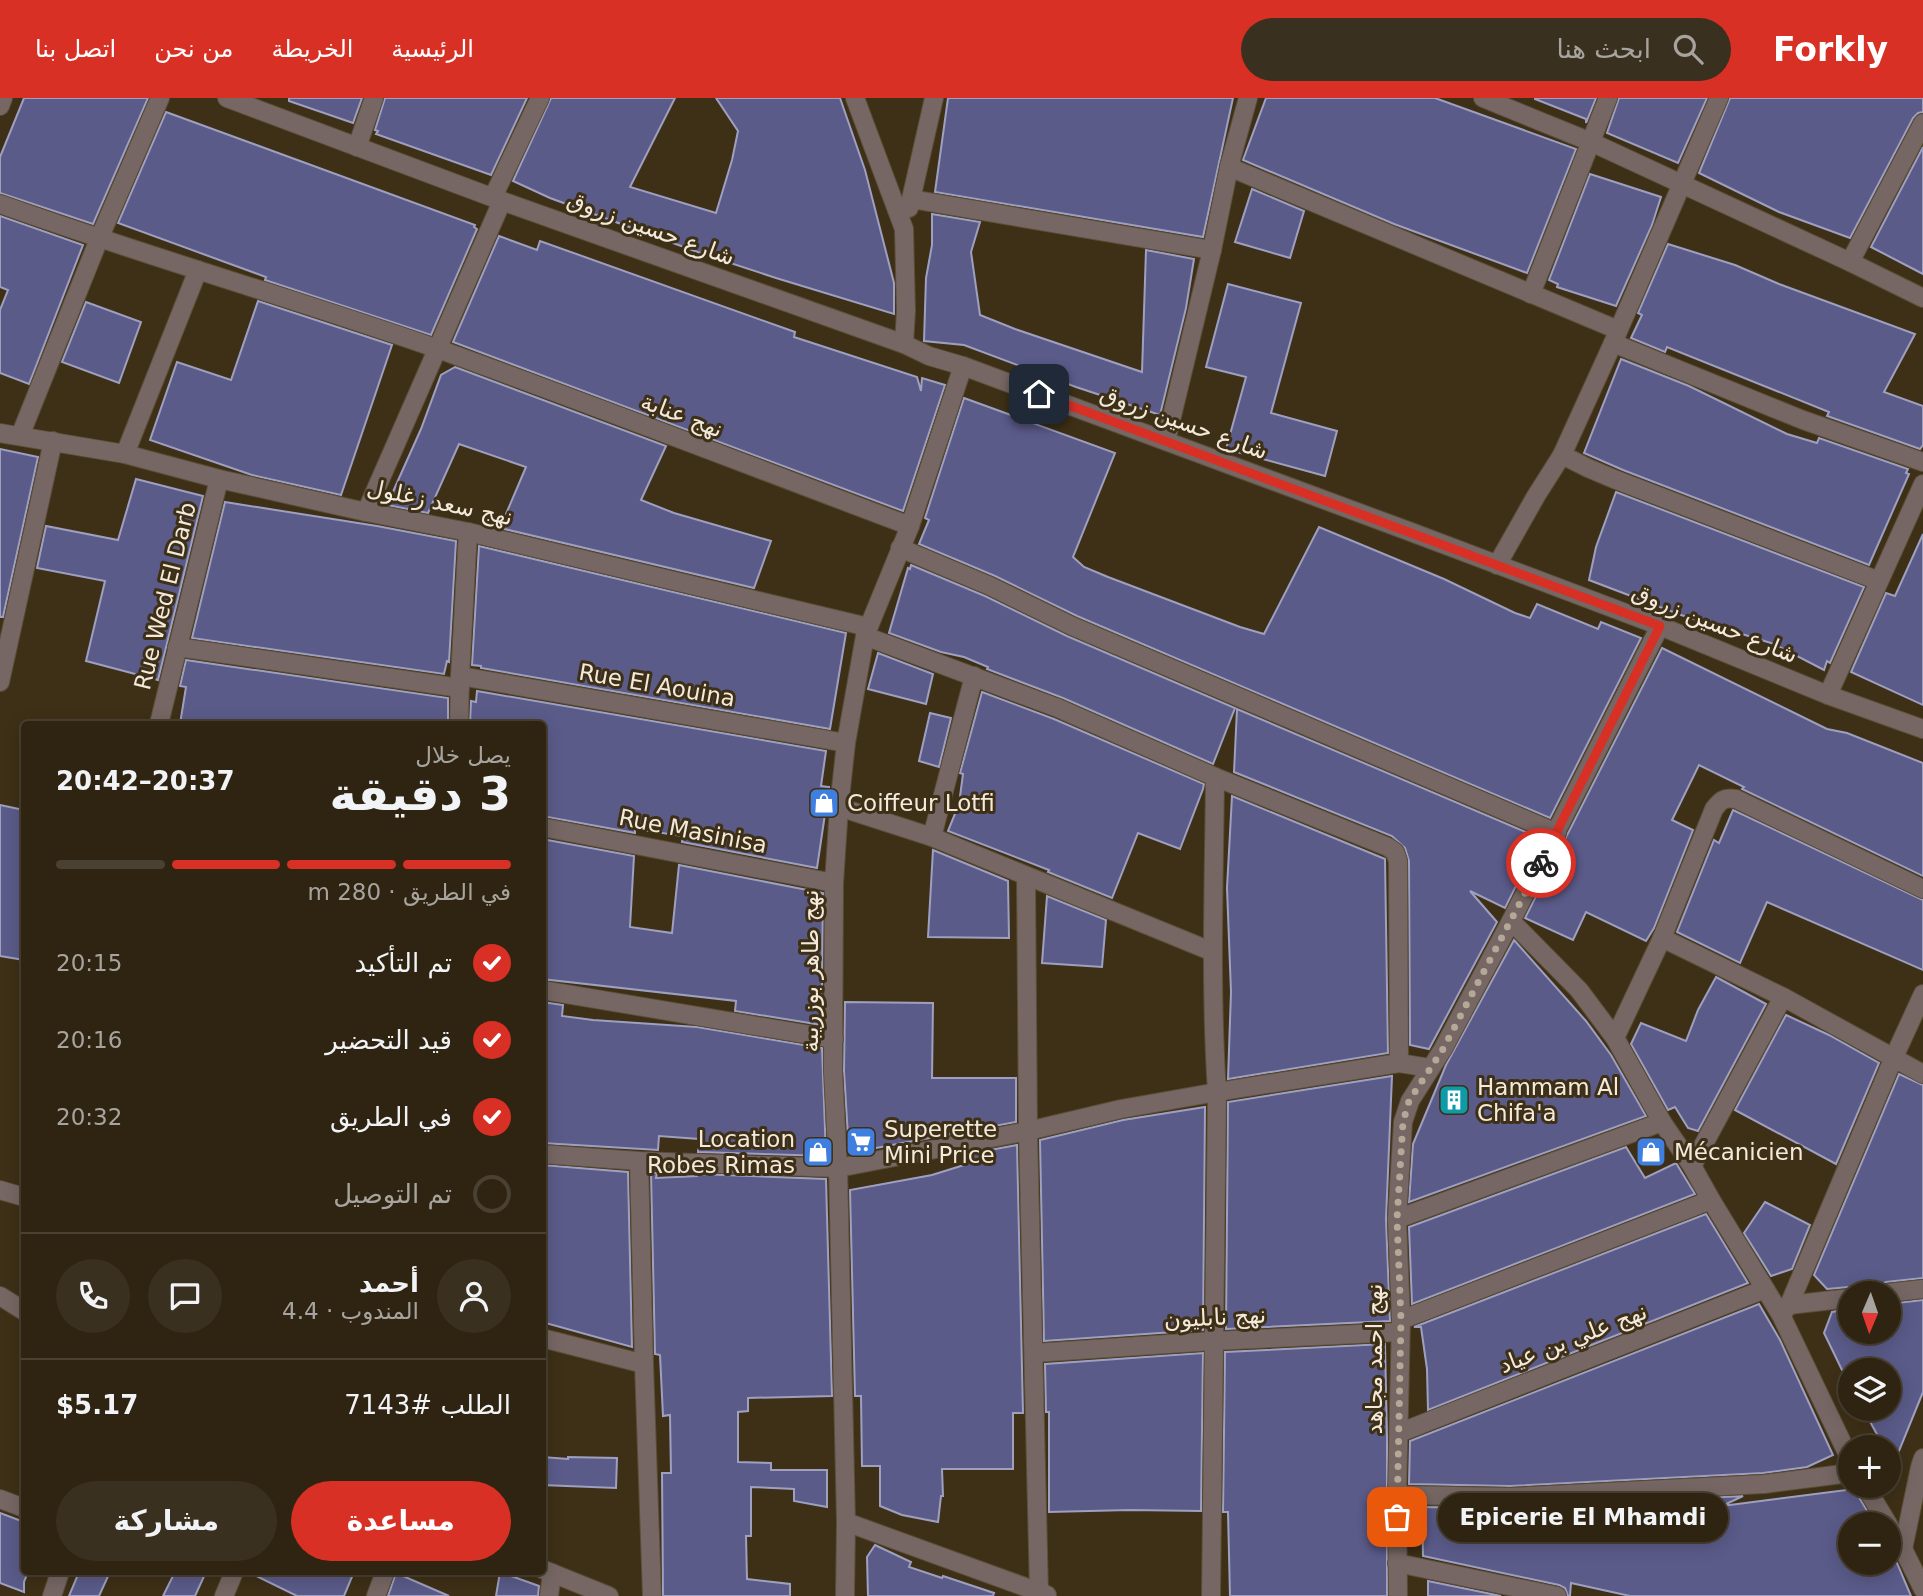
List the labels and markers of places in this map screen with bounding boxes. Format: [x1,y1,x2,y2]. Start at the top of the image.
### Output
pin [1009,364,1069,424]
shop icon: Coiffeur Lotfi [807,786,841,820]
place label: Coiffeur Lotfi [847,790,995,816]
place label: Hammam Al Chifa'a [1477,1074,1619,1126]
building icon: Hammam Al Chifa'a [1437,1083,1471,1117]
place label: Superette Mini Price [884,1116,997,1168]
supermarket icon: Superette Mini Price [844,1125,878,1159]
place label: Location Robes Rimas [647,1126,795,1178]
shop icon: Location Robes Rimas [801,1135,835,1169]
shop icon: Mécanicien [1634,1135,1668,1169]
place label: Mécanicien [1674,1139,1803,1165]
pin [1367,1487,1427,1547]
callout: Epicerie El Mhamdi [1439,1492,1730,1542]

